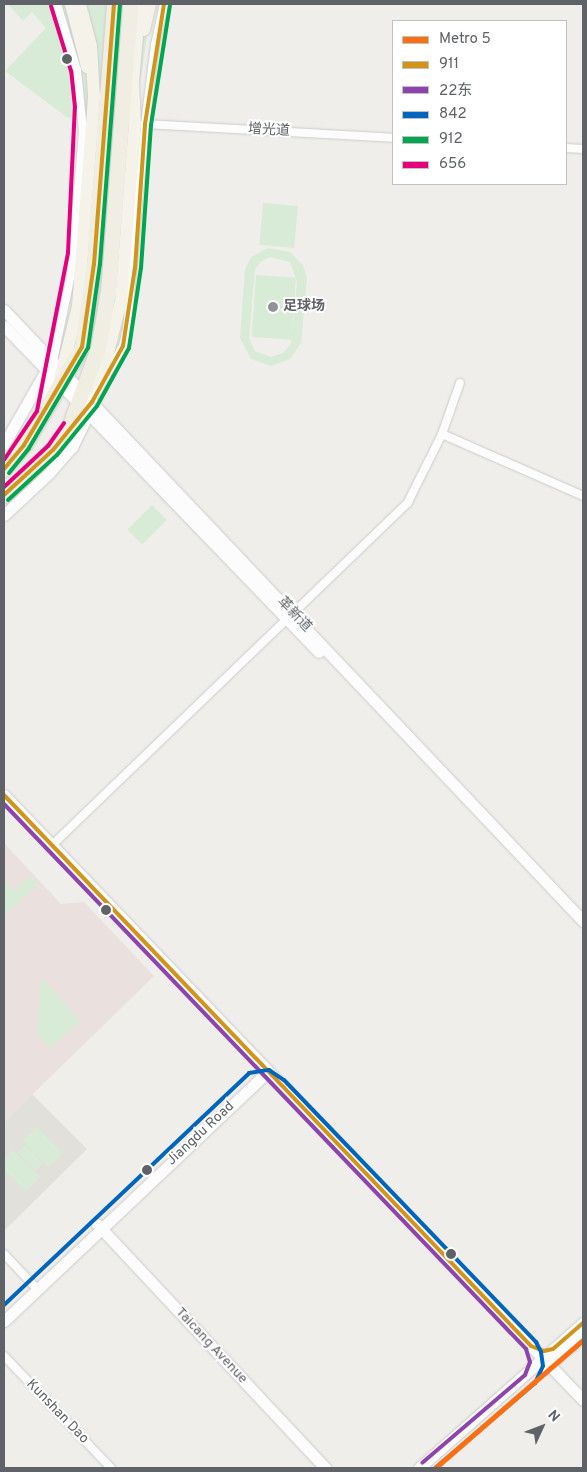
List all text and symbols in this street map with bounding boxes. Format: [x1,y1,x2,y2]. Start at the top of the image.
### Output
legend [392,20,567,185]
text: Metro 5 [439,30,491,49]
unlabelled marker [62,54,72,64]
text: 911 [439,55,459,74]
text: 22东 [439,82,472,101]
text: 842 [439,105,467,124]
street label: 增光道 [248,122,290,140]
text: 912 [439,130,463,149]
text: 656 [439,155,466,174]
place label: 足球场 [283,299,325,315]
marker: 足球场 [267,301,279,313]
street label: 革新道 [273,594,315,636]
unlabelled marker [101,905,111,915]
street label: Jiangdu Road [164,1098,238,1170]
unlabelled marker [142,1165,152,1175]
unlabelled marker [446,1249,456,1259]
street label: Taicang Avenue [171,1304,251,1388]
street label: Kunshan Dao [22,1376,92,1448]
north arrow [517,1402,567,1452]
text: N [544,1407,563,1426]

